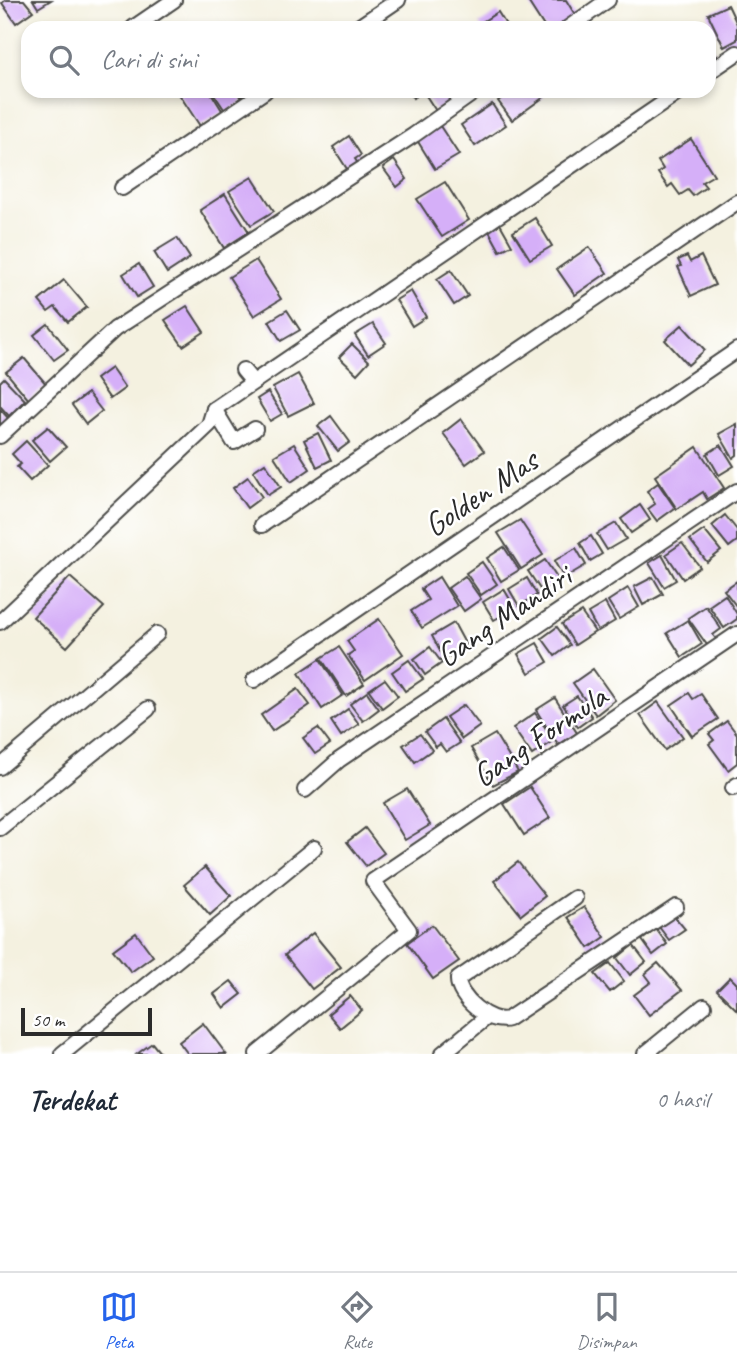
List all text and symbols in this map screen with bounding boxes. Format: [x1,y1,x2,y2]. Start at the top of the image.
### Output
search box [21,21,716,98]
icon: search [45,41,83,79]
text: Cari di sini [101,43,197,76]
street label: Golden Mas [416,438,548,546]
street label: Gang Mandiri [428,553,582,676]
street label: Gang Formula [464,674,617,796]
scale bar [21,1005,152,1037]
text: 50 m [32,1008,64,1032]
text: Terdekat [28,1081,116,1119]
text: 0 hasil [656,1085,709,1114]
tab: Peta [100,1288,138,1354]
tab: Rute [338,1288,376,1354]
tab: Disimpan [577,1288,637,1354]

